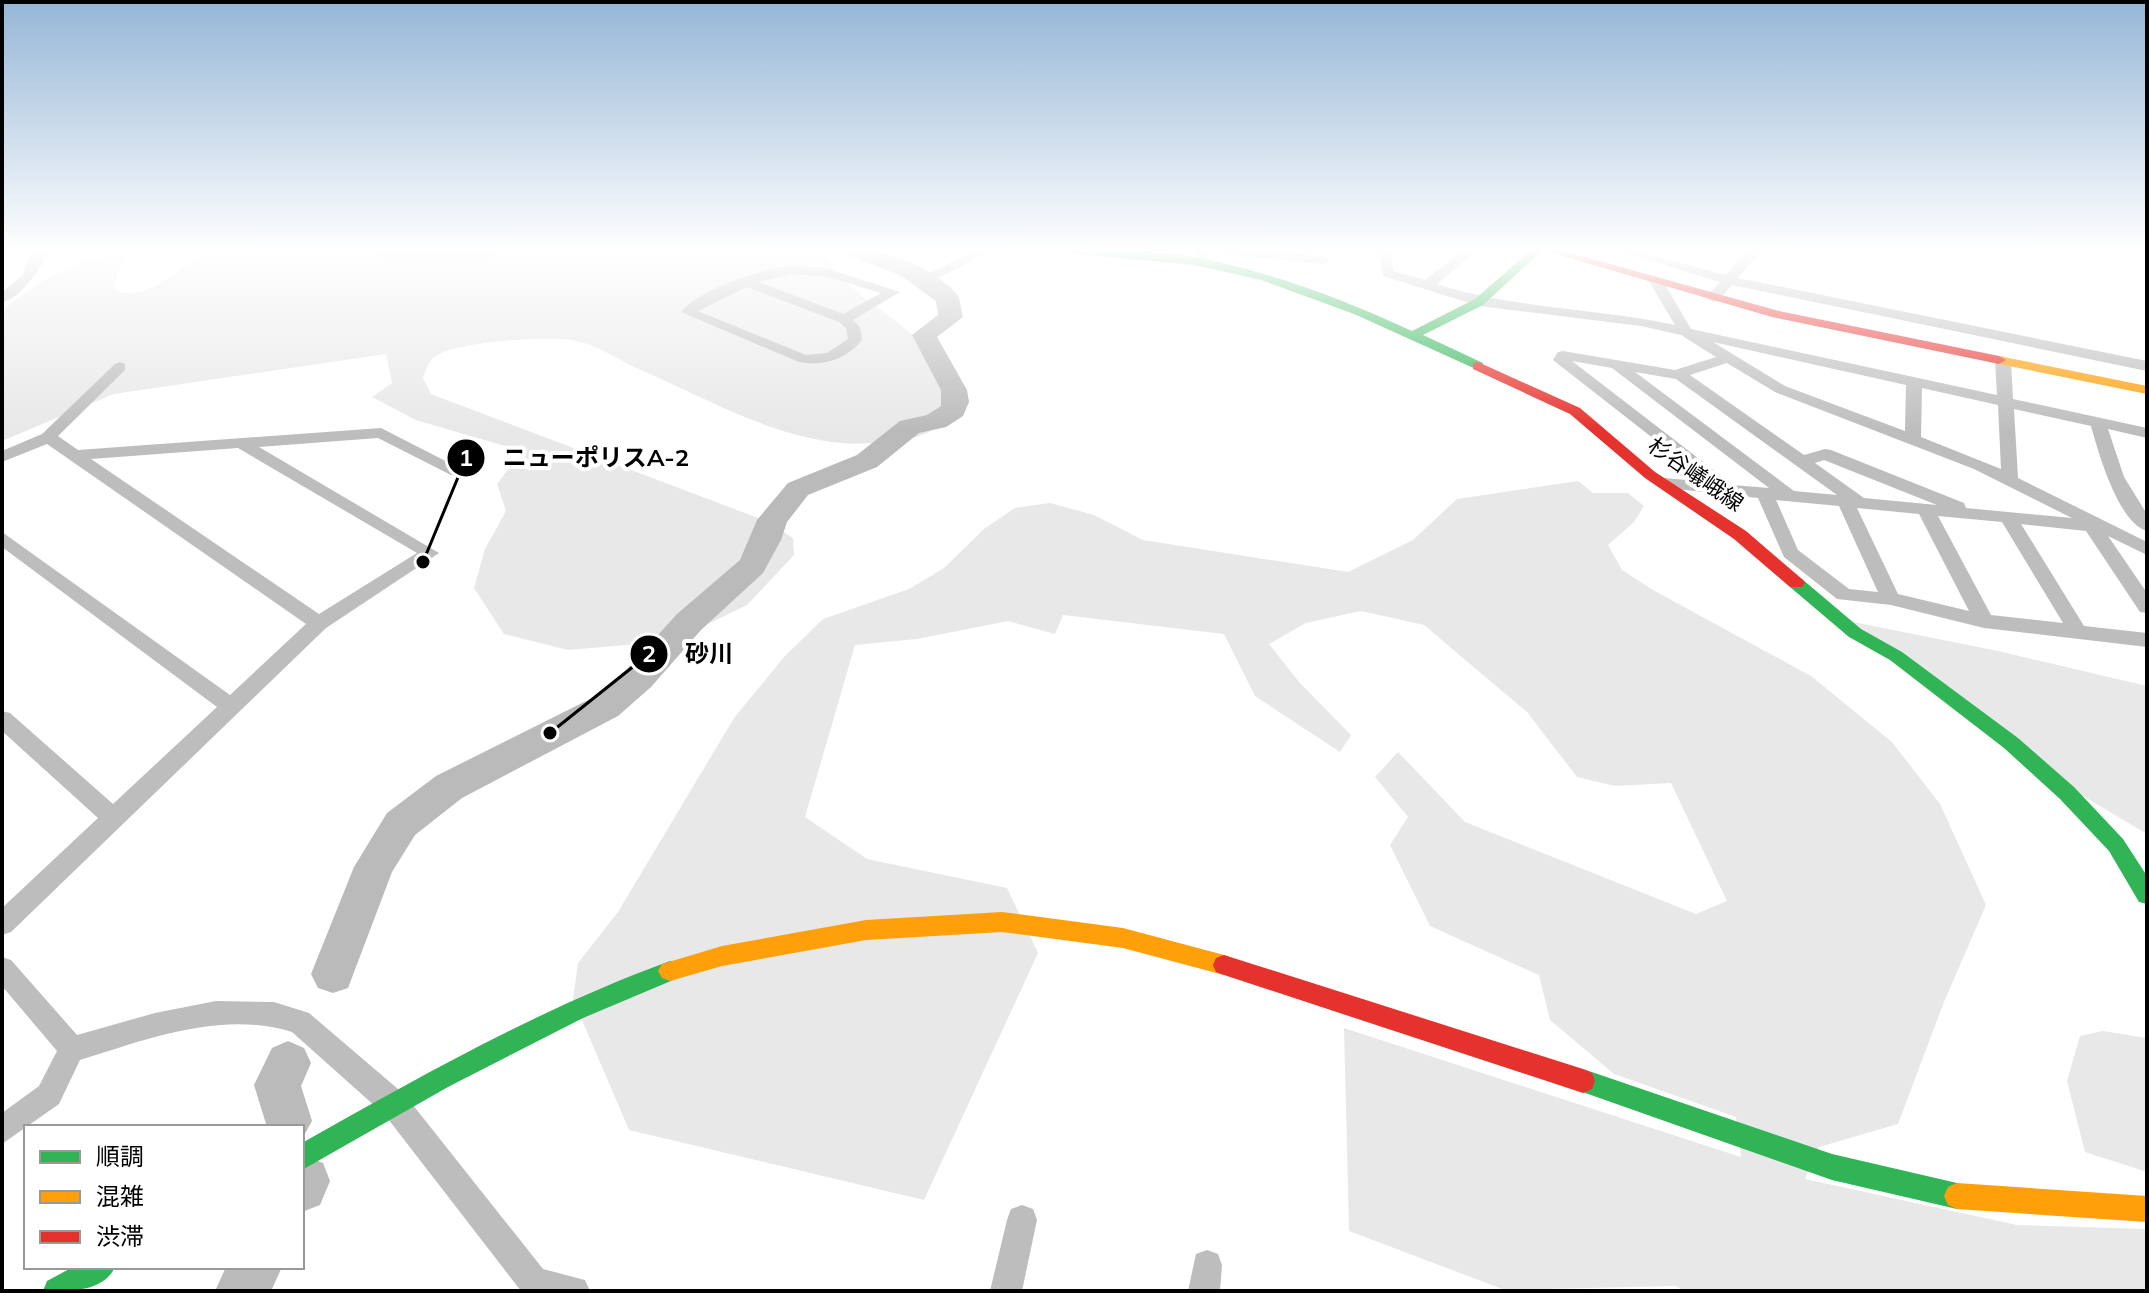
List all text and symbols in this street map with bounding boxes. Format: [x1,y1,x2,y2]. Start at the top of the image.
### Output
street label: 杉谷嶬峨線 [1643,431,1749,517]
callout: ニューポリスA-2 [446,434,705,482]
text: 1 [459,442,473,472]
text: ニューポリスA-2 [503,442,689,472]
callout: 砂川 [629,630,749,678]
text: 2 [642,638,656,668]
text: 砂川 [685,638,733,668]
legend [24,1125,304,1269]
text: 順調 [96,1141,144,1171]
text: 混雑 [96,1181,144,1211]
text: 渋滞 [96,1221,144,1251]

